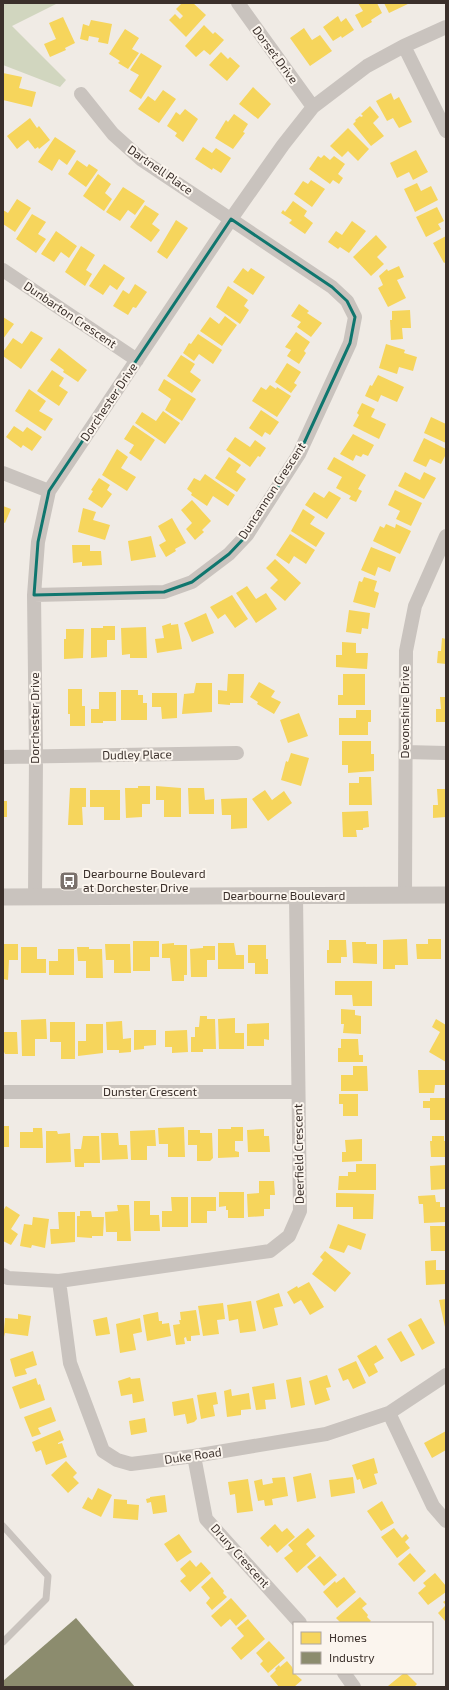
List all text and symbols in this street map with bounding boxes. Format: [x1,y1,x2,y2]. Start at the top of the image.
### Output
street label: Dorset Drive [250,23,301,86]
street label: Dartnell Place [125,142,196,197]
street label: Dunbarton Crescent [22,278,120,351]
street label: Dorchester Drive [77,360,140,443]
street label: Duncannon Crescent [235,439,308,541]
street label: Devonshire Drive [397,666,411,758]
street label: Dorchester Drive [27,672,41,764]
street label: Dudley Place [102,746,172,762]
place label: Dearbourne Boulevard at Dorchester Drive [83,866,206,894]
bus stop icon: Dearbourne Boulevard at Dorchester Drive [58,870,80,892]
street label: Dearbourne Boulevard [223,888,345,902]
street label: Dunster Crescent [103,1084,197,1098]
street label: Deerfield Crescent [290,1103,306,1204]
street label: Duke Road [163,1444,222,1466]
street label: Drury Crescent [208,1521,273,1590]
legend [293,1622,433,1674]
text: Homes [329,1630,367,1644]
text: Industry [329,1650,375,1664]

